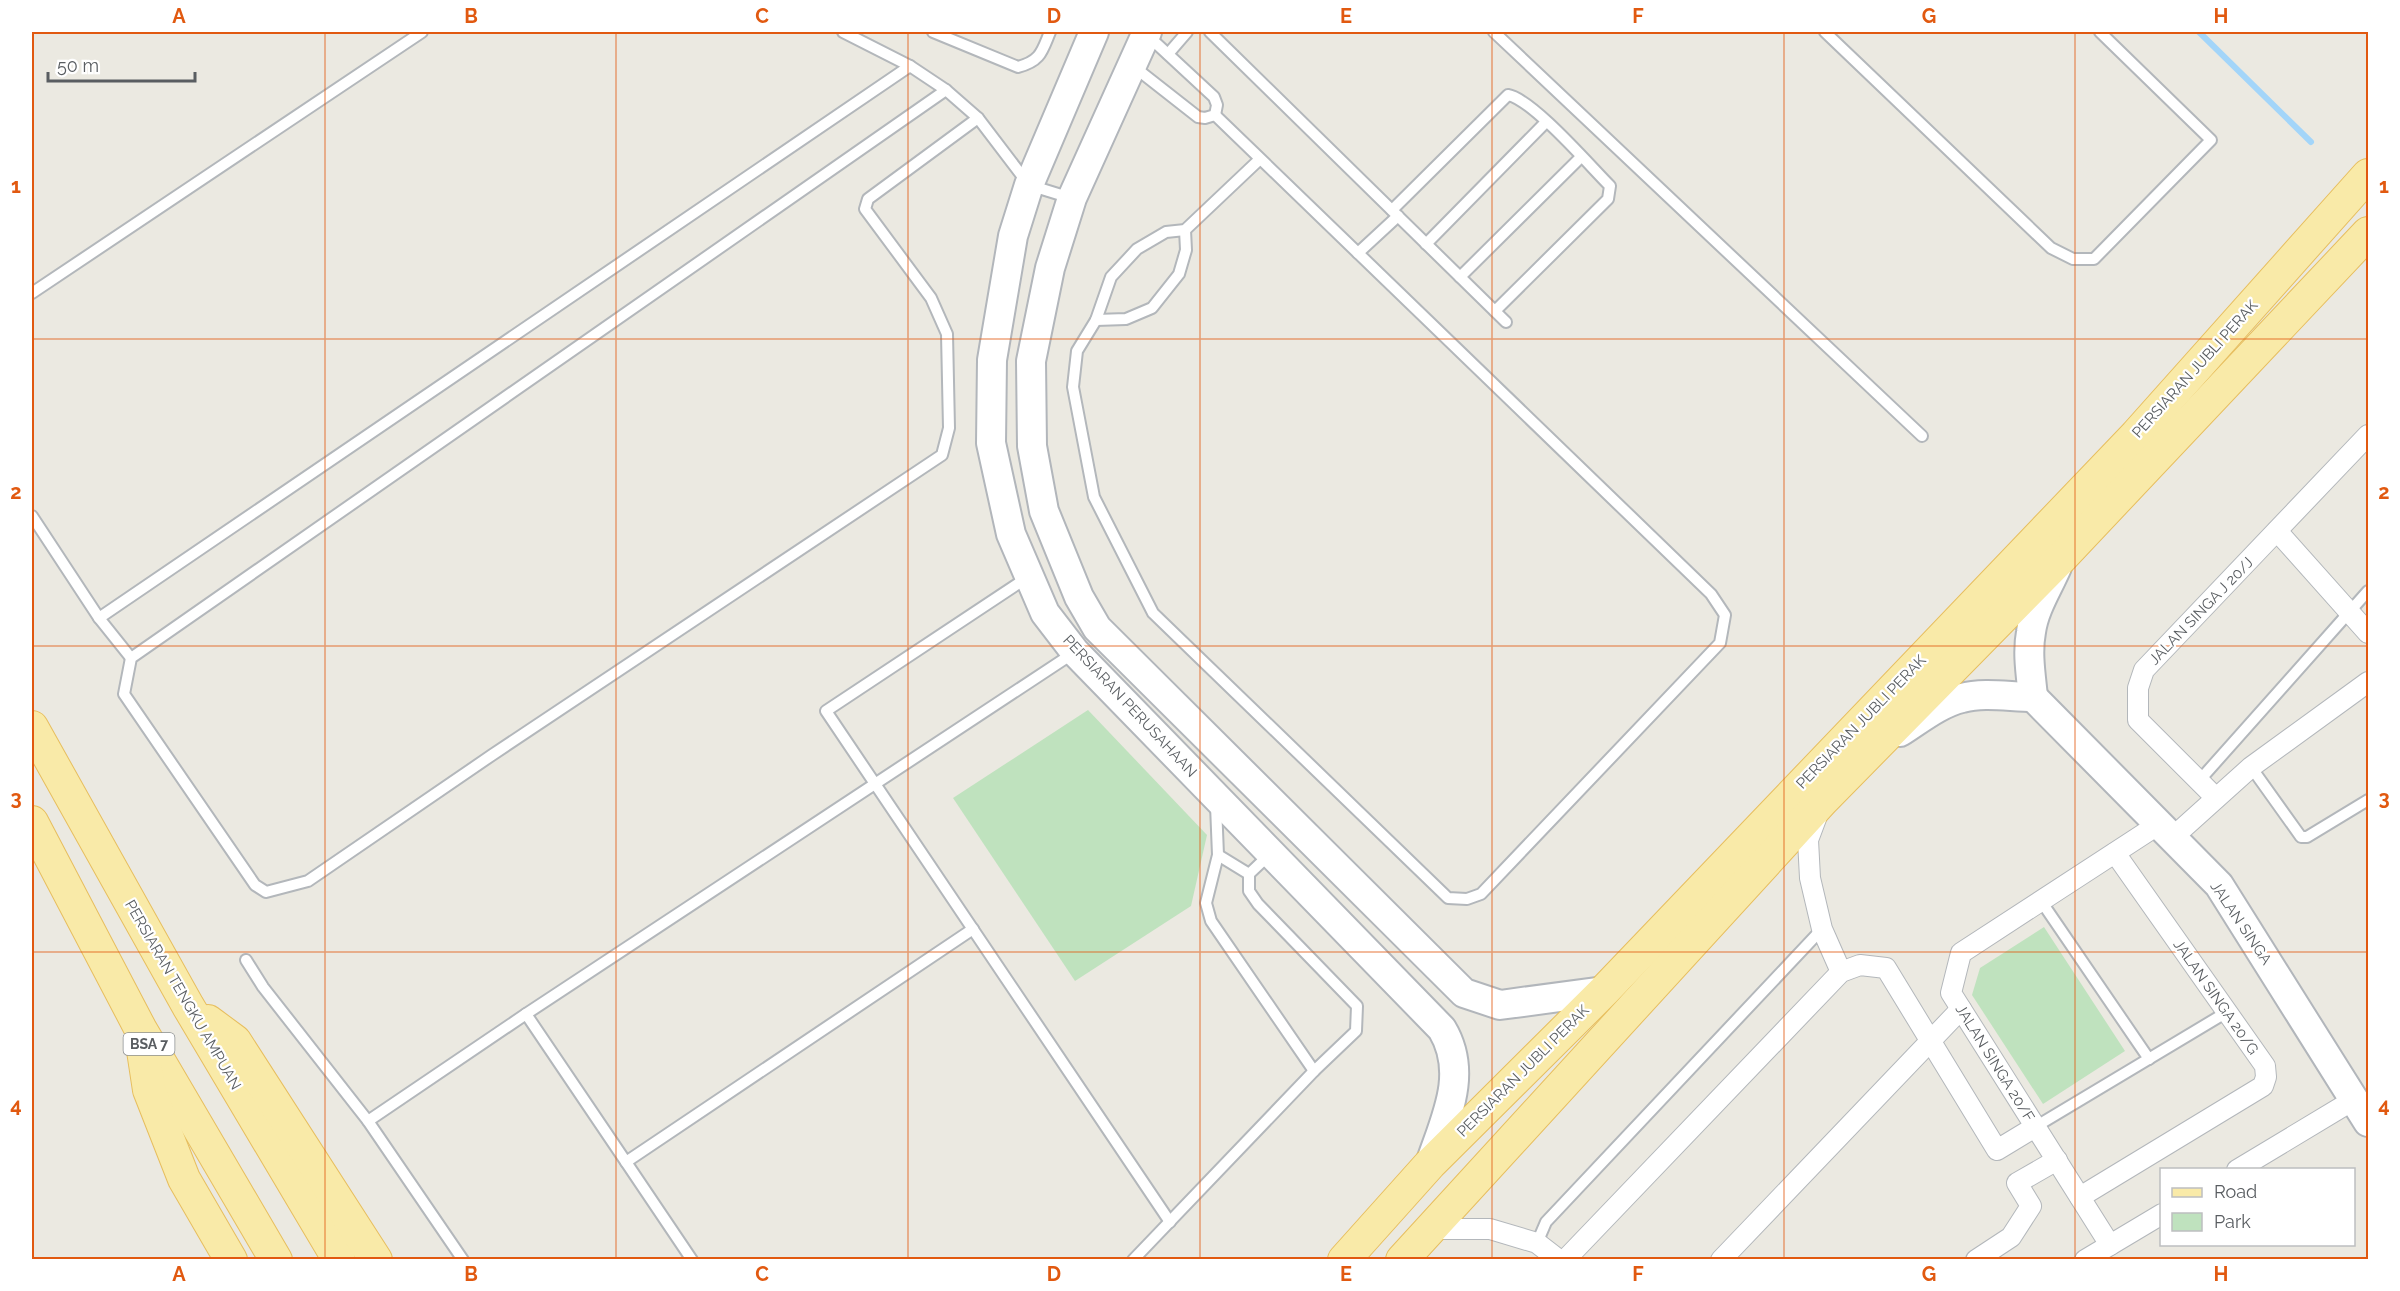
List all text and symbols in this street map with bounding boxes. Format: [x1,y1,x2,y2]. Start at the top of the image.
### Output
text: A [172,4,186,28]
text: B [464,4,478,28]
text: C [755,4,769,28]
text: D [1047,4,1061,28]
text: E [1340,4,1352,28]
text: F [1632,4,1644,28]
text: G [1922,4,1936,28]
text: H [2214,4,2228,28]
scale bar [48,45,195,83]
text: 50 m [57,55,99,76]
text: 1 [11,174,21,198]
text: 1 [2379,174,2389,198]
street label: PERSIARAN JUBLI PERAK [2128,296,2262,442]
text: 2 [10,480,22,504]
text: 2 [2378,480,2390,504]
street label: JALAN SINGA J 20/J [2145,554,2257,668]
street label: PERSIARAN PERUSAHAAN [1059,631,1201,781]
street label: PERSIARAN JUBLI PERAK [1792,651,1930,793]
text: 3 [10,786,22,810]
text: 3 [2378,786,2390,810]
street label: JALAN SINGA [2207,878,2275,968]
street label: PERSIARAN TENGKU AMPUAN [121,897,245,1093]
street label: JALAN SINGA 20/G [2170,936,2262,1058]
street label: PERSIARAN JUBLI PERAK [1453,1001,1593,1141]
street label: JALAN SINGA 20/F [1952,1001,2038,1125]
road number: BSA 7 [124,1033,174,1055]
text: 4 [10,1093,22,1117]
text: 4 [2378,1093,2390,1117]
legend [2160,1168,2355,1246]
text: Road [2214,1181,2257,1202]
text: Park [2214,1211,2251,1232]
text: A [172,1262,186,1286]
text: B [464,1262,478,1286]
text: C [755,1262,769,1286]
text: D [1047,1262,1061,1286]
text: E [1340,1262,1352,1286]
text: F [1632,1262,1644,1286]
text: G [1922,1262,1936,1286]
text: H [2214,1262,2228,1286]

